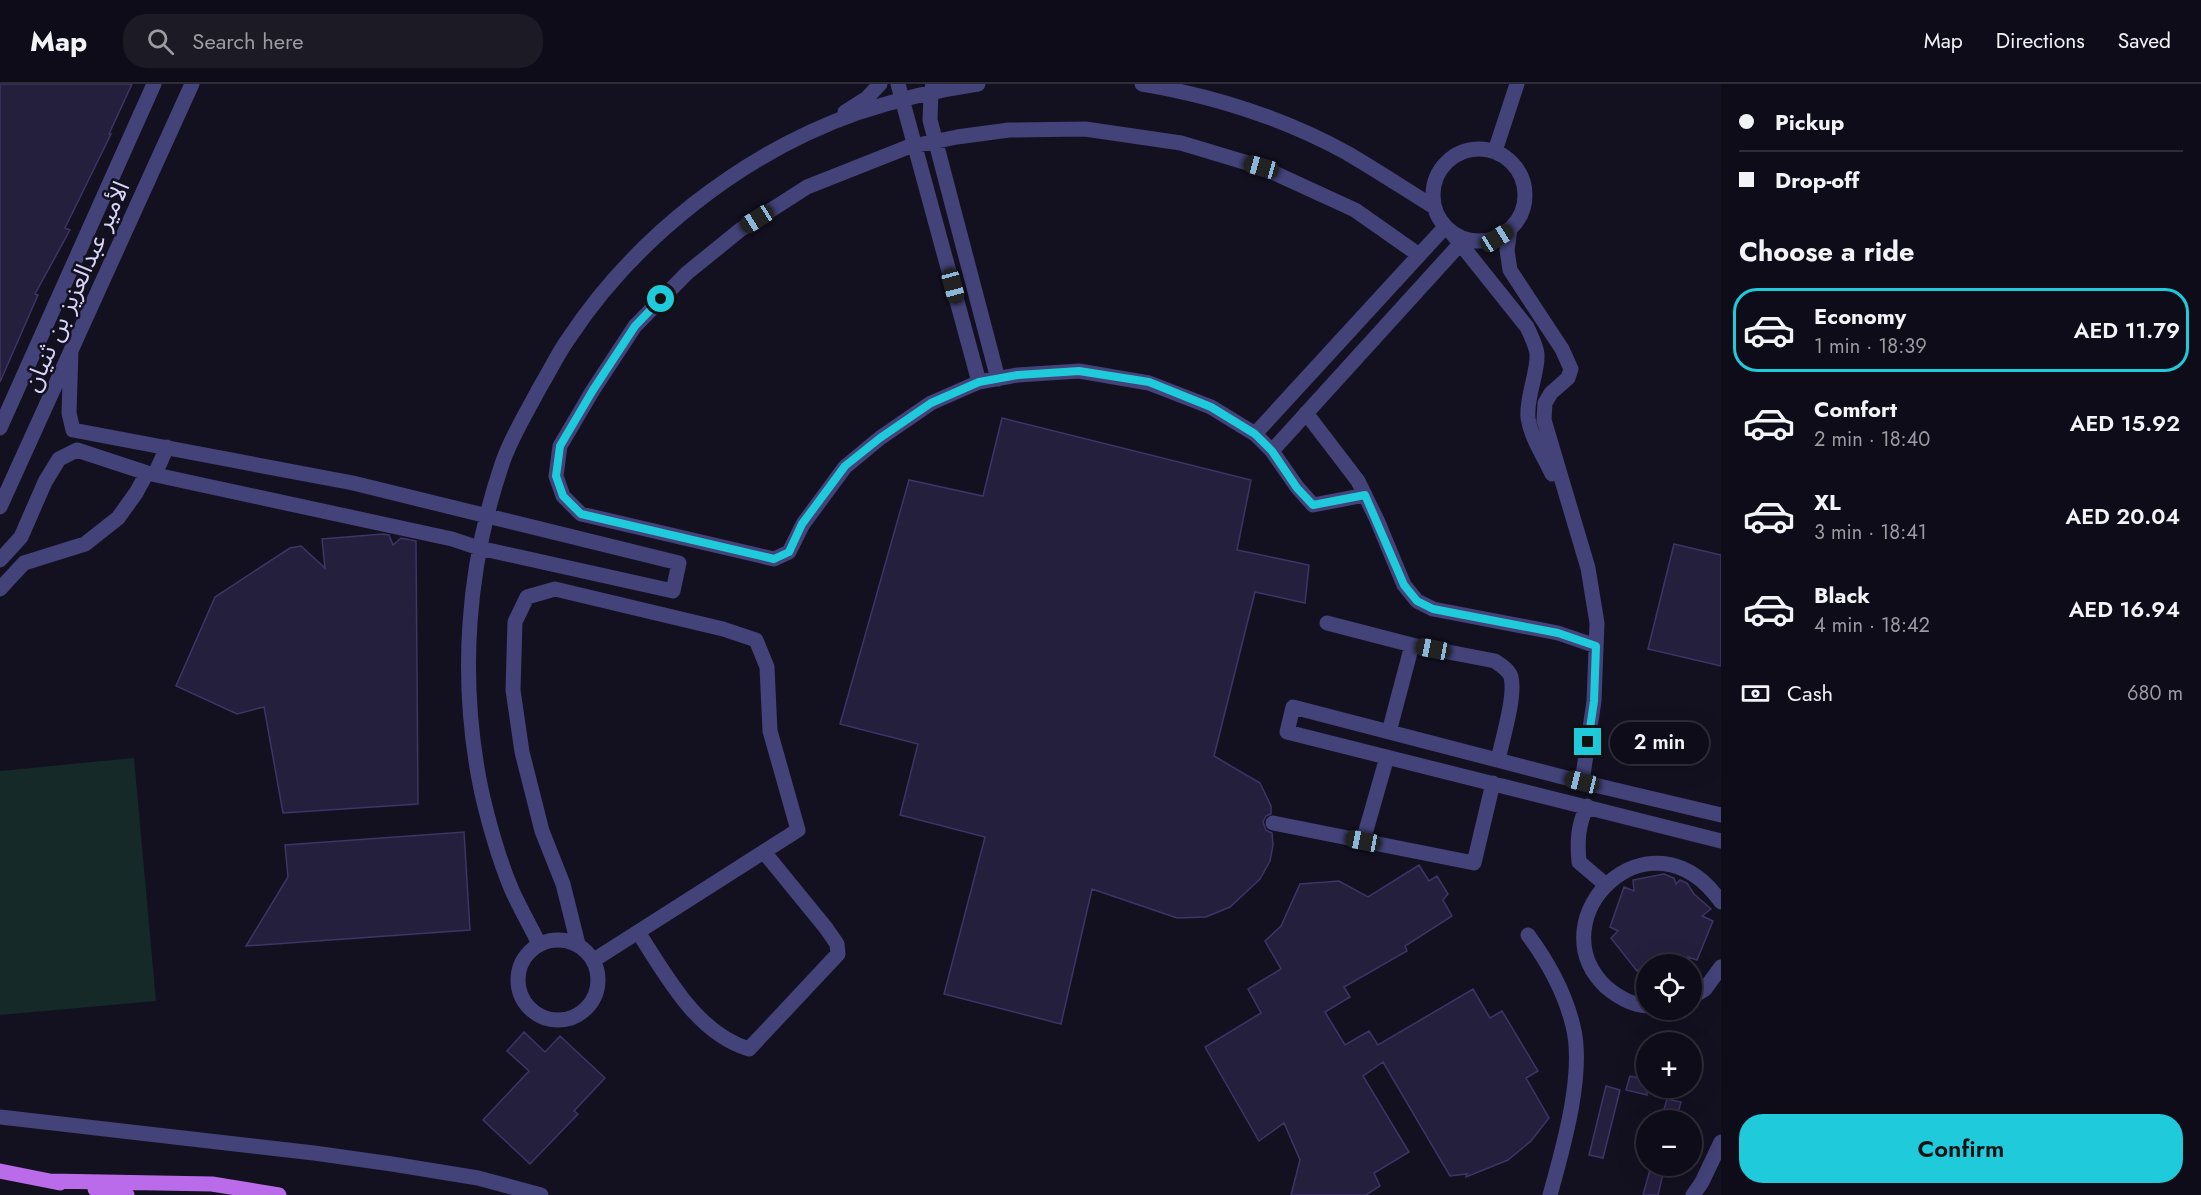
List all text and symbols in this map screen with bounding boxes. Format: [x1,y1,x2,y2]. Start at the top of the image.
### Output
search box [123,14,543,68]
text: Map [30,21,87,62]
icon: search [144,25,177,58]
text: Search here [192,25,304,57]
text: Map [1924,26,1963,56]
text: Directions [1996,26,2085,56]
text: Saved [2118,26,2171,56]
text: Pickup [1775,106,1844,138]
car [1241,153,1281,181]
text: Drop-off [1775,164,1859,196]
street label: الأمير عبدالعزيز بن ثنيان [14,175,138,397]
car [737,202,777,236]
car [1477,221,1517,255]
text: Choose a ride [1739,232,1914,271]
car [940,266,966,306]
route start [647,285,674,312]
text: Economy [1814,300,1906,332]
icon: car [1742,303,1796,357]
text: AED 11.79 [2074,314,2180,346]
text: 1 min · 18:39 [1814,332,1927,361]
text: Comfort [1814,393,1897,425]
icon: car [1742,396,1796,450]
text: AED 15.92 [2070,407,2180,439]
text: 2 min · 18:40 [1814,425,1930,454]
text: XL [1814,486,1841,518]
icon: car [1742,489,1796,543]
text: AED 20.04 [2065,500,2180,532]
text: 3 min · 18:41 [1814,518,1927,547]
text: Black [1814,579,1870,611]
icon: car [1742,582,1796,636]
text: AED 16.94 [2069,593,2180,625]
text: 4 min · 18:42 [1814,611,1930,640]
car [1414,637,1452,661]
icon: cash [1739,677,1772,710]
text: Cash [1787,677,1833,709]
text: 680 m [2127,679,2183,708]
callout: 2 min [1609,721,1708,763]
route end [1574,728,1601,755]
text: 2 min [1634,728,1685,757]
car [1562,769,1602,795]
car [1344,829,1382,853]
map controls [1636,954,1702,1176]
button: locate [1636,954,1702,1020]
button: + [1636,1032,1702,1098]
button: − [1636,1110,1702,1176]
button: Confirm [1739,1114,2183,1183]

